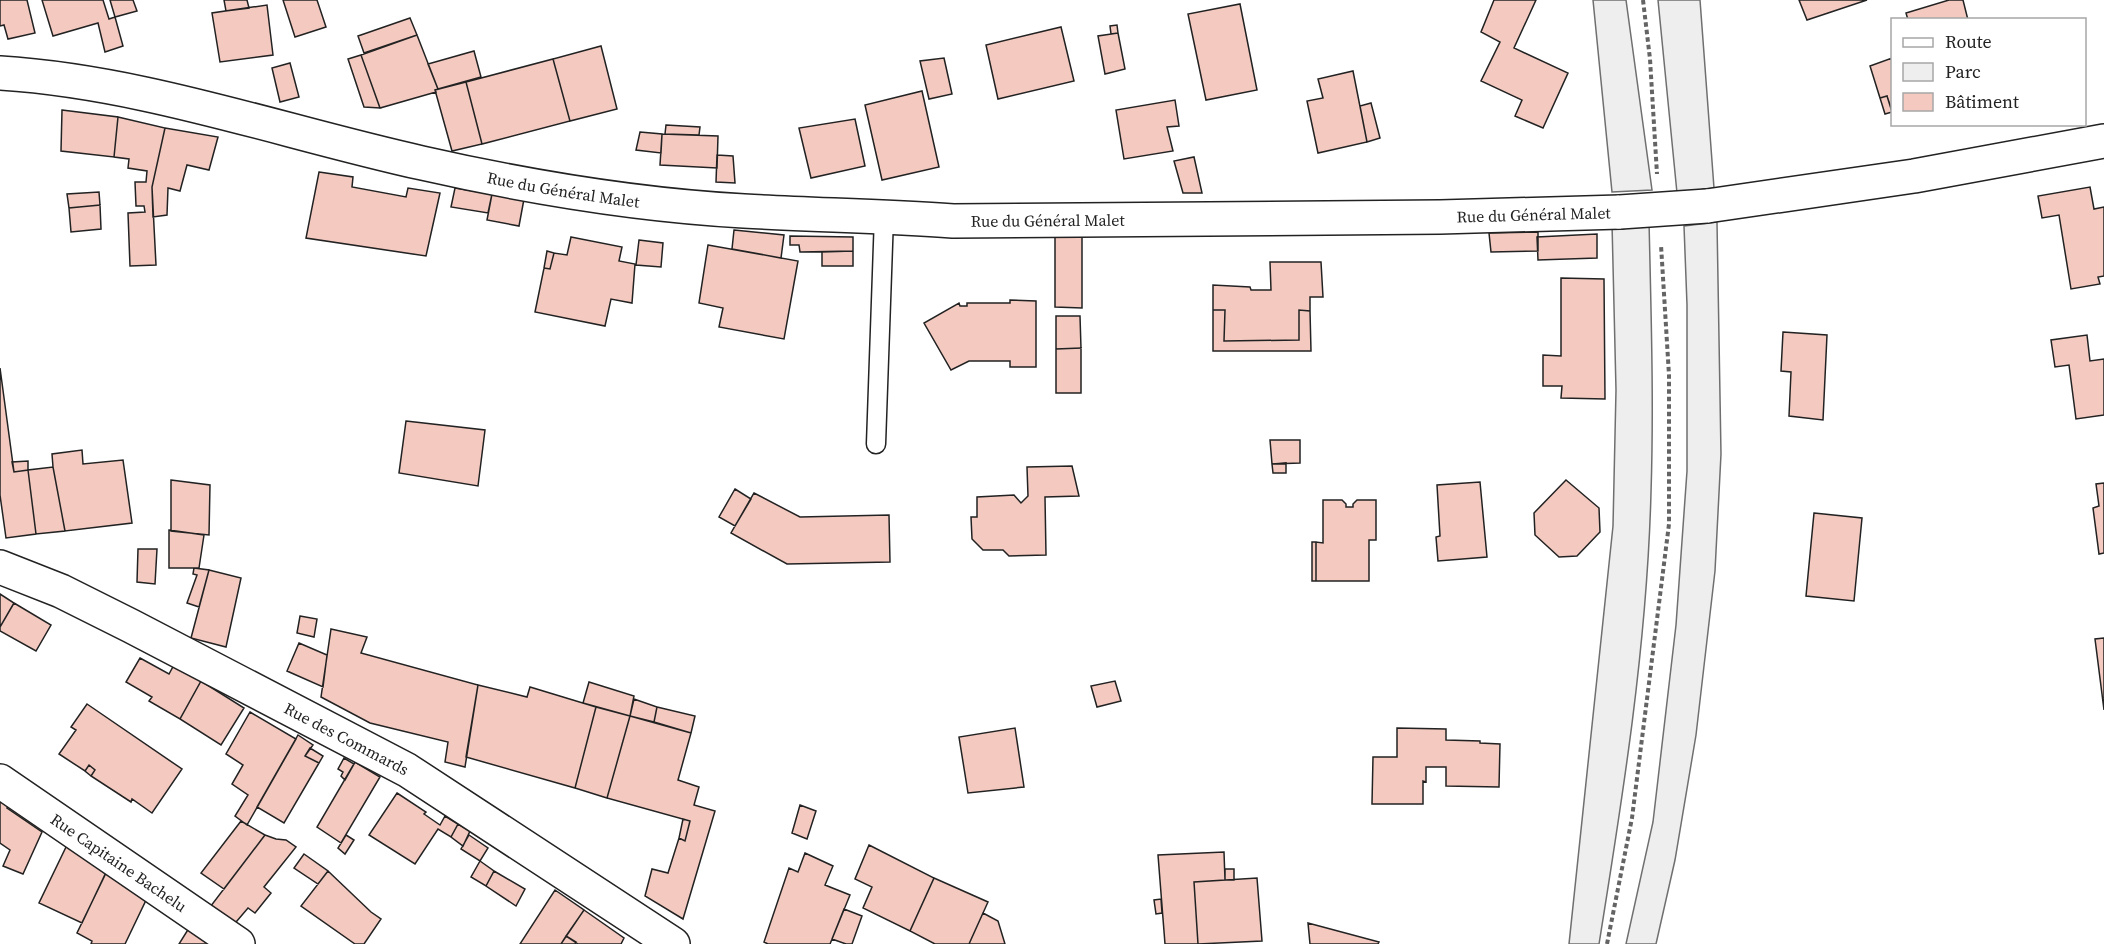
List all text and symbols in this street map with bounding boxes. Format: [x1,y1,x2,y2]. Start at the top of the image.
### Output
legend [1891,18,2086,126]
text: Route [1945,29,1992,54]
text: Parc [1945,59,1981,84]
text: Bâtiment [1945,89,2019,114]
street label: Rue du Général Malet [485,166,642,213]
street label: Rue du Général Malet [1456,201,1612,228]
street label: Rue du Général Malet [971,209,1126,232]
street label: Rue des Commards [280,697,413,780]
street label: Rue Capitaine Bachelu [46,808,191,917]

